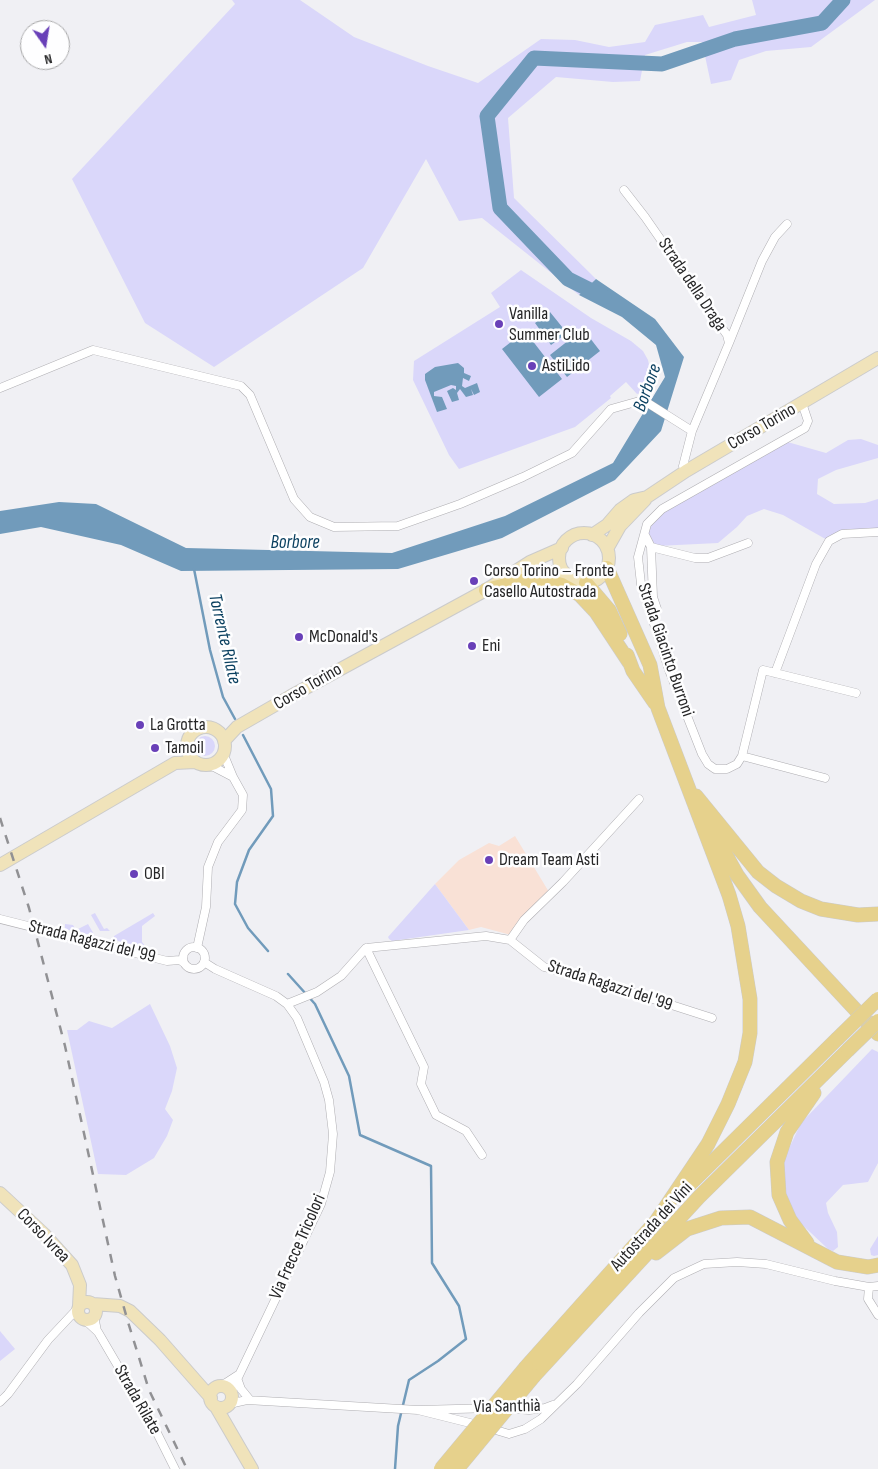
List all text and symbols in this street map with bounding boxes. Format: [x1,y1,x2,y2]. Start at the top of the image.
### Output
north arrow [20,20,70,70]
text: N [43,50,54,68]
street label: Strada della Draga [653,234,731,336]
place label: Vanilla Summer Club [509,303,590,346]
marker: Vanilla Summer Club [493,318,505,330]
place label: AstiLido [542,355,590,377]
marker: AstiLido [526,360,538,372]
water label: Borbore [629,361,667,415]
street label: Corso Torino [724,399,800,455]
water label: Borbore [270,532,320,554]
place label: Corso Torino – Fronte Casello Autostrada [484,560,614,602]
marker: Corso Torino – Fronte Casello Autostrada [468,575,480,587]
street label: Strada Giacinto Burroni [632,580,698,720]
water label: Torrente Rilate [203,592,245,686]
place label: McDonald's [309,626,378,648]
marker: McDonald's [293,631,305,643]
place label: Eni [482,635,500,657]
marker: Eni [466,640,478,652]
street label: Corso Torino [270,659,346,715]
place label: La Grotta [150,714,206,736]
marker: La Grotta [134,719,146,731]
place label: Tamoil [165,737,204,759]
marker: Tamoil [149,742,161,754]
place label: Dream Team Asti [499,849,599,871]
marker: Dream Team Asti [483,854,495,866]
place label: OBI [144,863,165,885]
marker: OBI [128,868,140,880]
street label: Strada Ragazzi del '99 [26,916,158,968]
street label: Strada Ragazzi del '99 [545,956,675,1016]
street label: Autostrada dei Vini [606,1178,698,1276]
street label: Via Frecce Tricolori [265,1191,331,1303]
street label: Corso Ivrea [12,1204,74,1268]
street label: Strada Rilate [108,1361,166,1439]
street label: Via Santhià [473,1396,541,1418]

